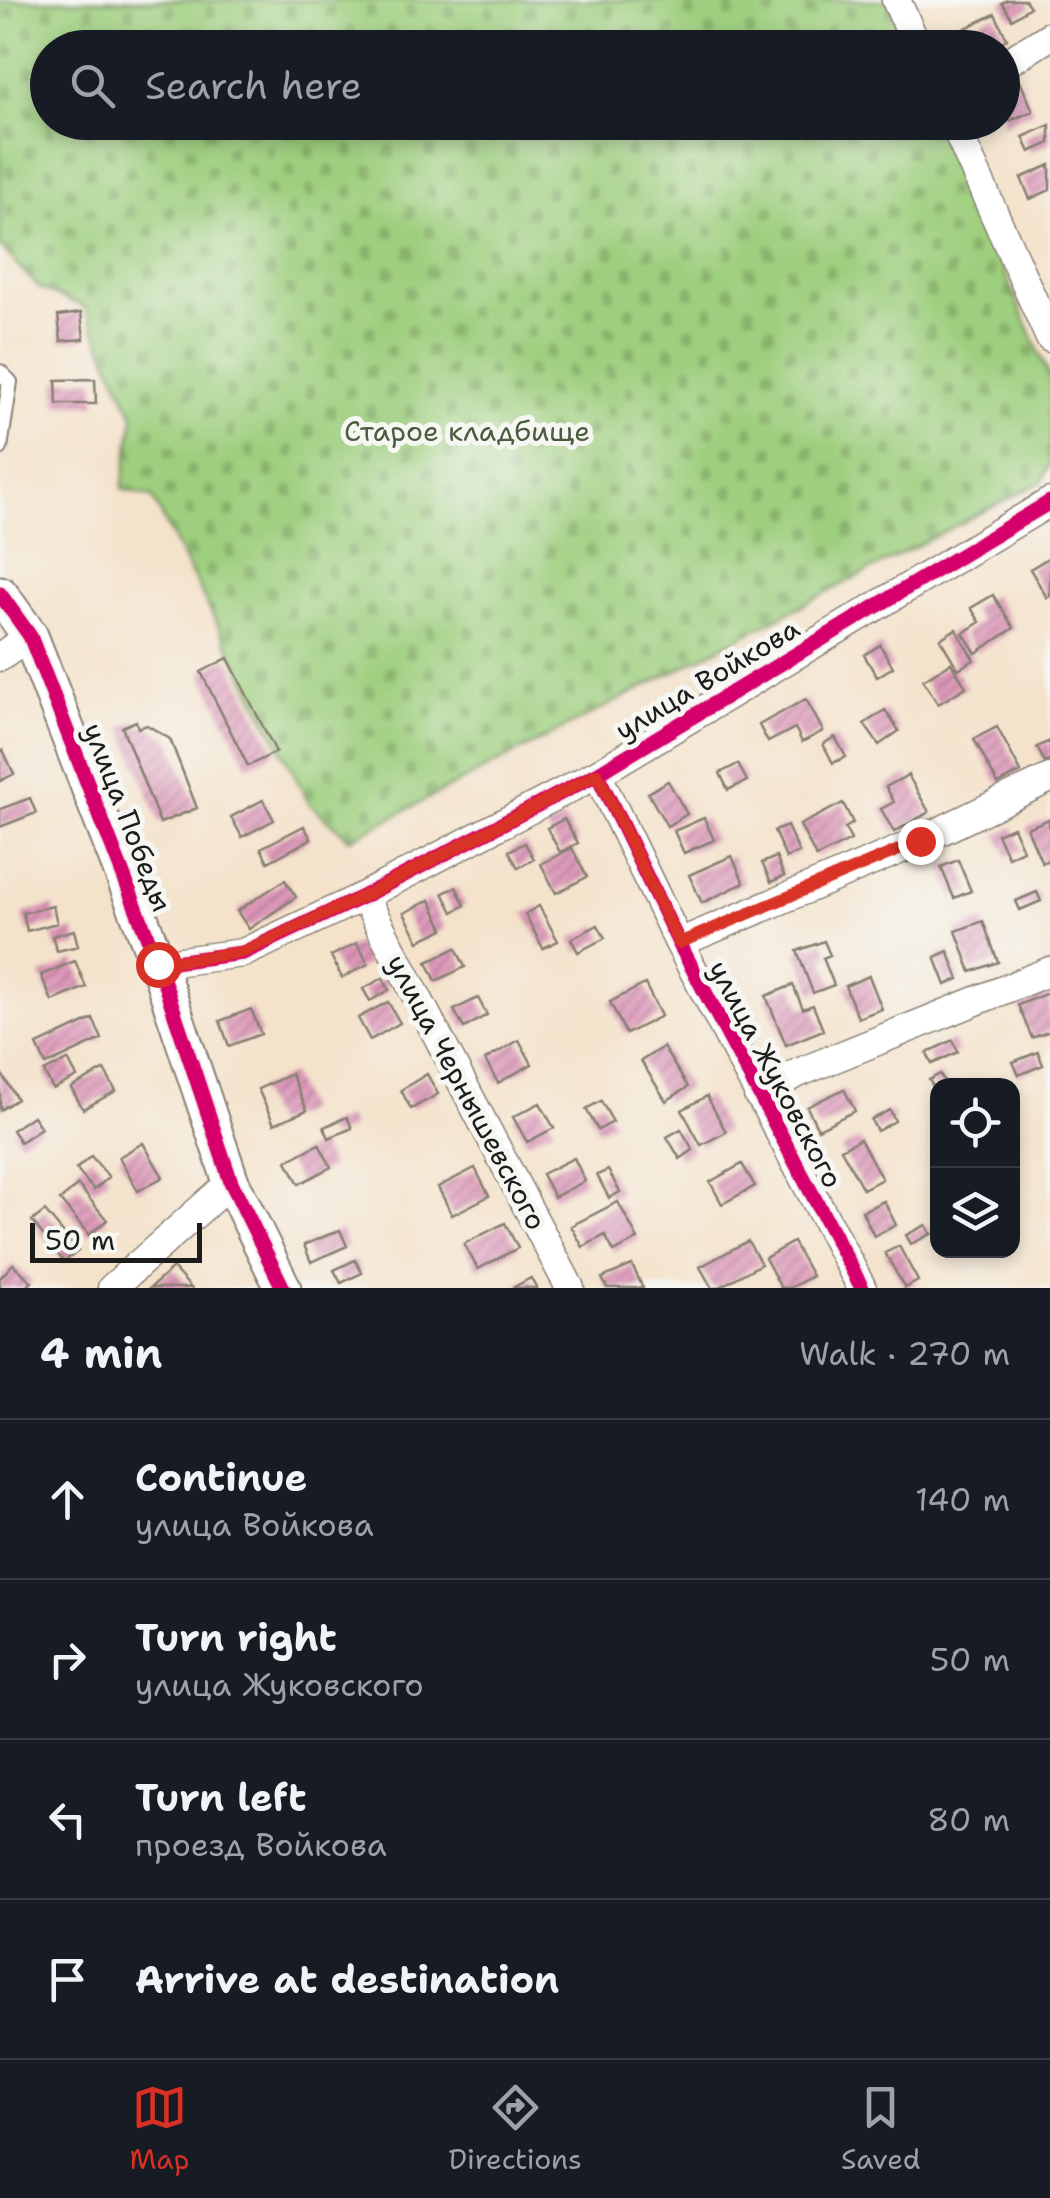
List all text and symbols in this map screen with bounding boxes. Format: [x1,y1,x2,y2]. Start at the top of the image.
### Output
search box [30,30,1020,140]
icon: search [65,58,120,113]
text: Search here [145,60,362,111]
park label: Старое кладбище [344,412,590,450]
street label: улица Войкова [608,609,806,749]
street label: улица Победы [75,717,181,917]
route end [898,819,944,865]
route start [136,942,182,988]
street label: улица Чернышевского [378,948,556,1236]
street label: улица Жуковского [700,954,852,1194]
map controls [930,1078,1020,1258]
button: locate [930,1078,1020,1168]
button: layers [930,1168,1020,1258]
scale bar [30,1218,202,1262]
text: 50 m [45,1221,115,1259]
text: 4 min [40,1325,162,1381]
text: Walk · 270 m [799,1332,1010,1375]
text: Continue [135,1452,307,1503]
icon: ahead [40,1472,95,1527]
text: 140 m [915,1478,1010,1521]
text: улица Войкова [135,1503,374,1546]
text: Turn right [135,1612,337,1663]
icon: right [40,1632,95,1687]
text: 50 m [930,1638,1010,1681]
text: улица Жуковского [135,1663,424,1706]
text: Turn left [135,1772,307,1823]
icon: left [40,1792,95,1847]
text: 80 m [927,1798,1010,1841]
text: проезд Войкова [135,1823,387,1866]
icon: arrive [40,1952,95,2007]
text: Arrive at destination [135,1954,559,2005]
tab: Map [130,2080,189,2178]
tab: Directions [448,2080,582,2178]
tab: Saved [841,2080,920,2178]

